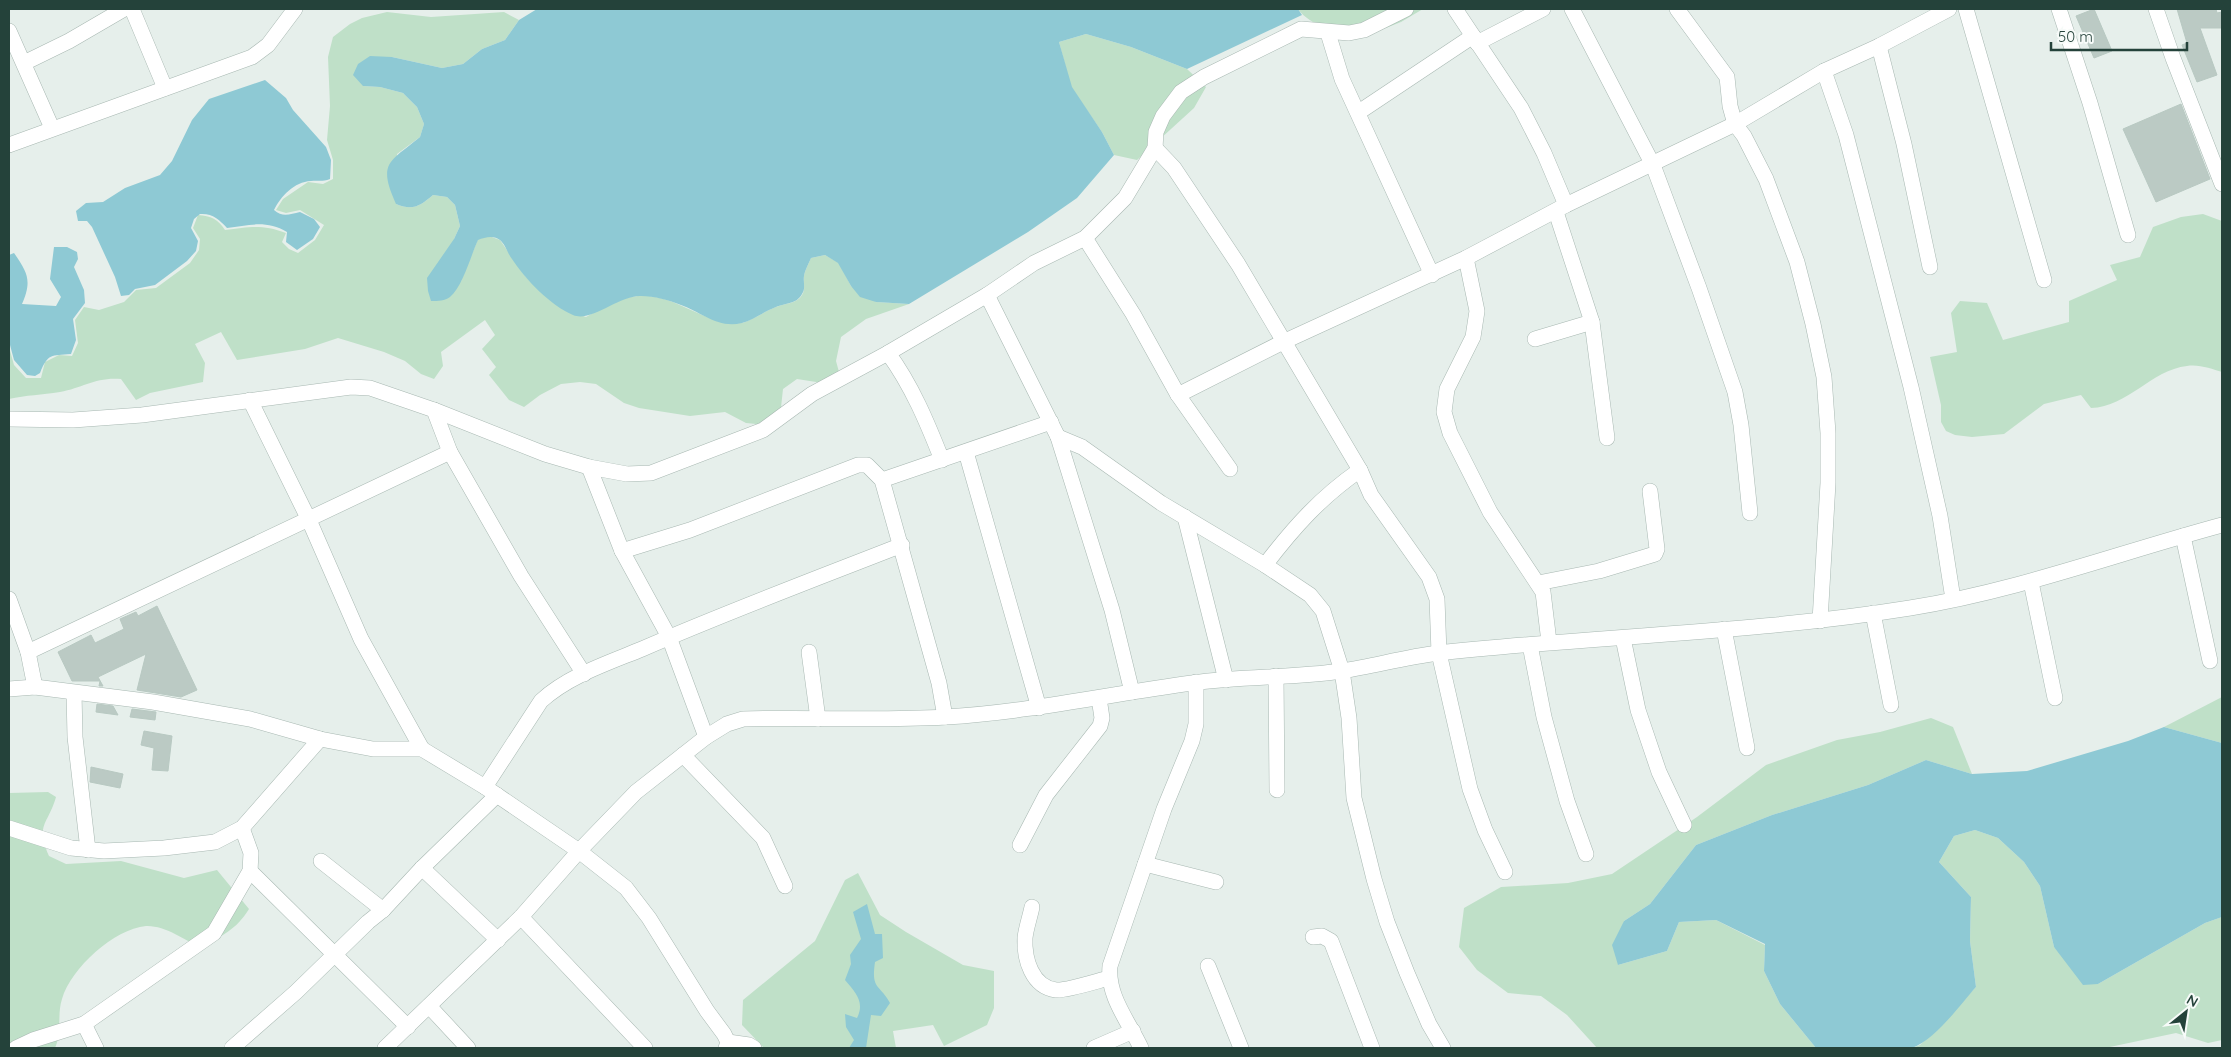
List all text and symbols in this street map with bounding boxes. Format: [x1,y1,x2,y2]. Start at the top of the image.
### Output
scale bar [2051,20,2187,52]
text: 50 m [2058,27,2093,46]
north arrow [2161,987,2211,1037]
text: N [2184,990,2201,1011]

